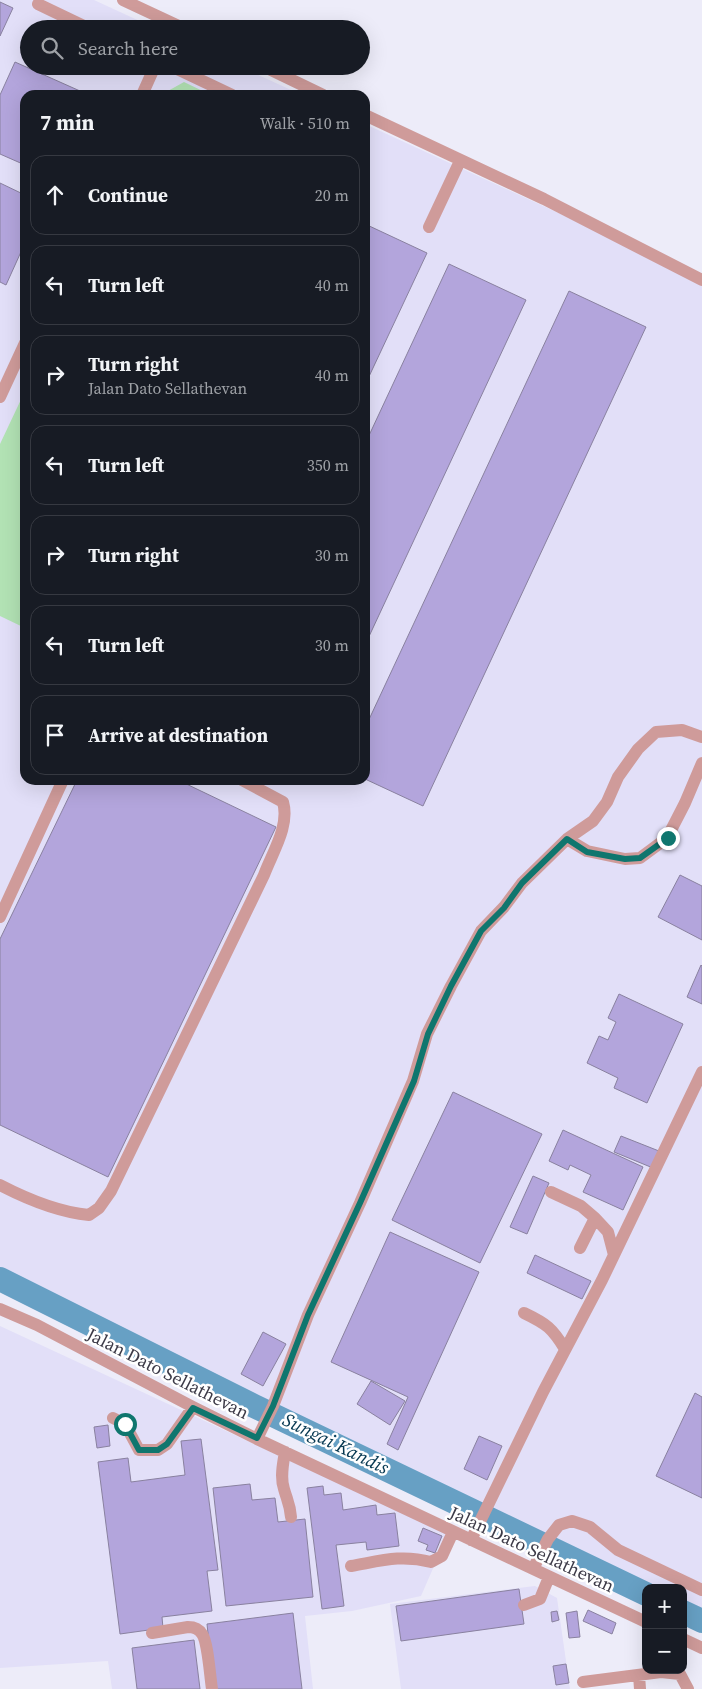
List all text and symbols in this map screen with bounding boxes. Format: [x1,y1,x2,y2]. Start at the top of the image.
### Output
search box [20,20,370,75]
icon: search [38,34,66,62]
text: Search here [78,35,178,61]
text: 7 min [40,108,95,137]
text: Walk · 510 m [260,112,350,134]
icon: ahead [41,181,69,209]
text: Continue [88,182,168,208]
text: 20 m [315,184,349,206]
icon: left [41,271,69,299]
text: Turn left [88,272,164,298]
text: 40 m [315,274,349,296]
text: Turn right [88,351,179,377]
icon: right [41,361,69,389]
text: 40 m [315,364,349,386]
text: Jalan Dato Sellathevan [88,377,247,399]
icon: left [41,451,69,479]
text: Turn left [88,452,164,478]
text: 350 m [307,454,349,476]
icon: right [41,541,69,569]
text: Turn right [88,542,179,568]
text: 30 m [315,544,349,566]
icon: left [41,631,69,659]
text: Turn left [88,632,164,658]
text: 30 m [315,634,349,656]
icon: arrive [41,721,69,749]
text: Arrive at destination [88,722,268,748]
route end [657,827,680,850]
street label: Jalan Dato Sellathevan [82,1321,254,1425]
water label: Sungai Kandis [279,1406,394,1480]
route start [114,1413,137,1436]
street label: Jalan Dato Sellathevan [445,1499,618,1598]
map controls [642,1584,687,1674]
button: + [642,1584,687,1629]
button: − [642,1629,687,1674]

